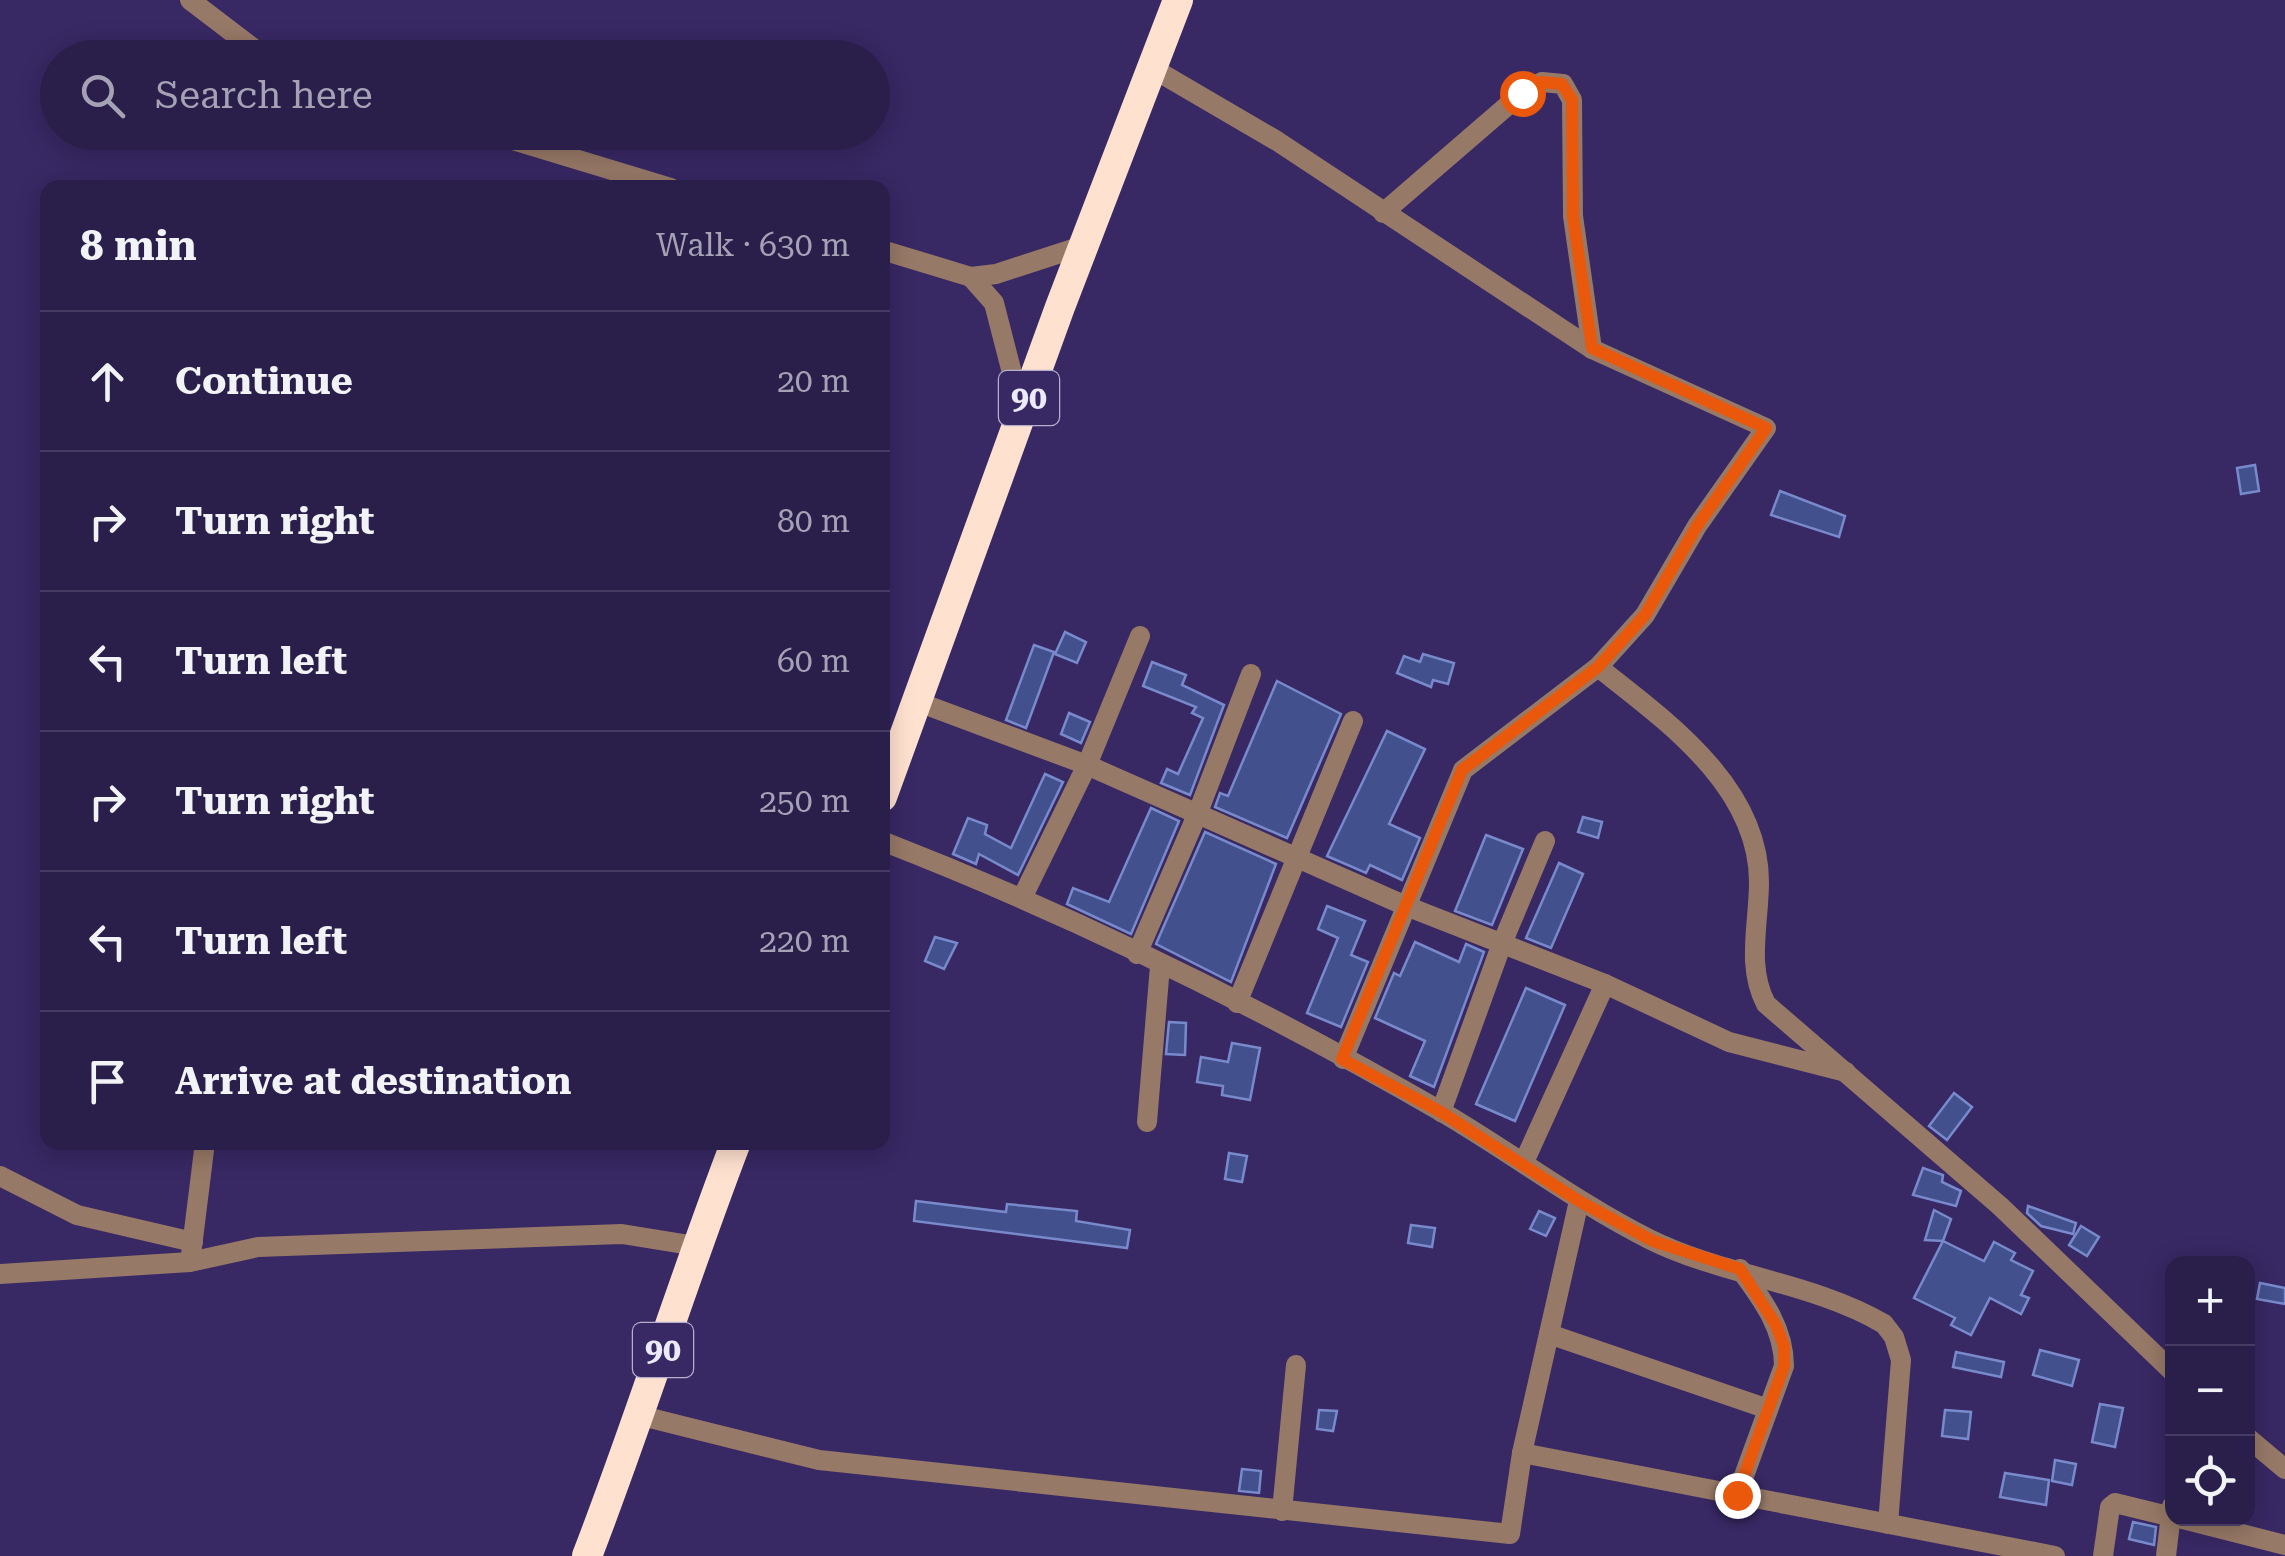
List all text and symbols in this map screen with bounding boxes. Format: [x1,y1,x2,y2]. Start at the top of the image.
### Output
search box [40,40,890,150]
icon: search [75,68,130,123]
route start [1500,71,1546,117]
text: Search here [155,73,373,117]
text: 8 min [80,221,197,270]
text: Walk · 630 m [656,226,850,264]
icon: ahead [80,354,135,409]
text: Continue [175,359,353,403]
text: 20 m [777,362,850,400]
road number: 90 [999,371,1059,425]
icon: right [80,494,135,549]
text: Turn right [175,499,374,543]
text: 80 m [777,502,850,540]
icon: left [80,634,135,689]
text: Turn left [175,639,347,683]
text: 60 m [777,642,850,680]
icon: right [80,774,135,829]
text: Turn right [175,779,374,823]
text: 250 m [759,782,850,820]
icon: left [80,914,135,969]
text: Turn left [175,919,347,963]
text: 220 m [759,922,850,960]
icon: arrive [80,1054,135,1109]
text: Arrive at destination [175,1059,571,1103]
map controls [2165,1256,2255,1526]
button: + [2165,1256,2255,1346]
road number: 90 [633,1323,693,1377]
button: − [2165,1346,2255,1436]
button: locate [2165,1436,2255,1526]
route end [1715,1473,1761,1519]

